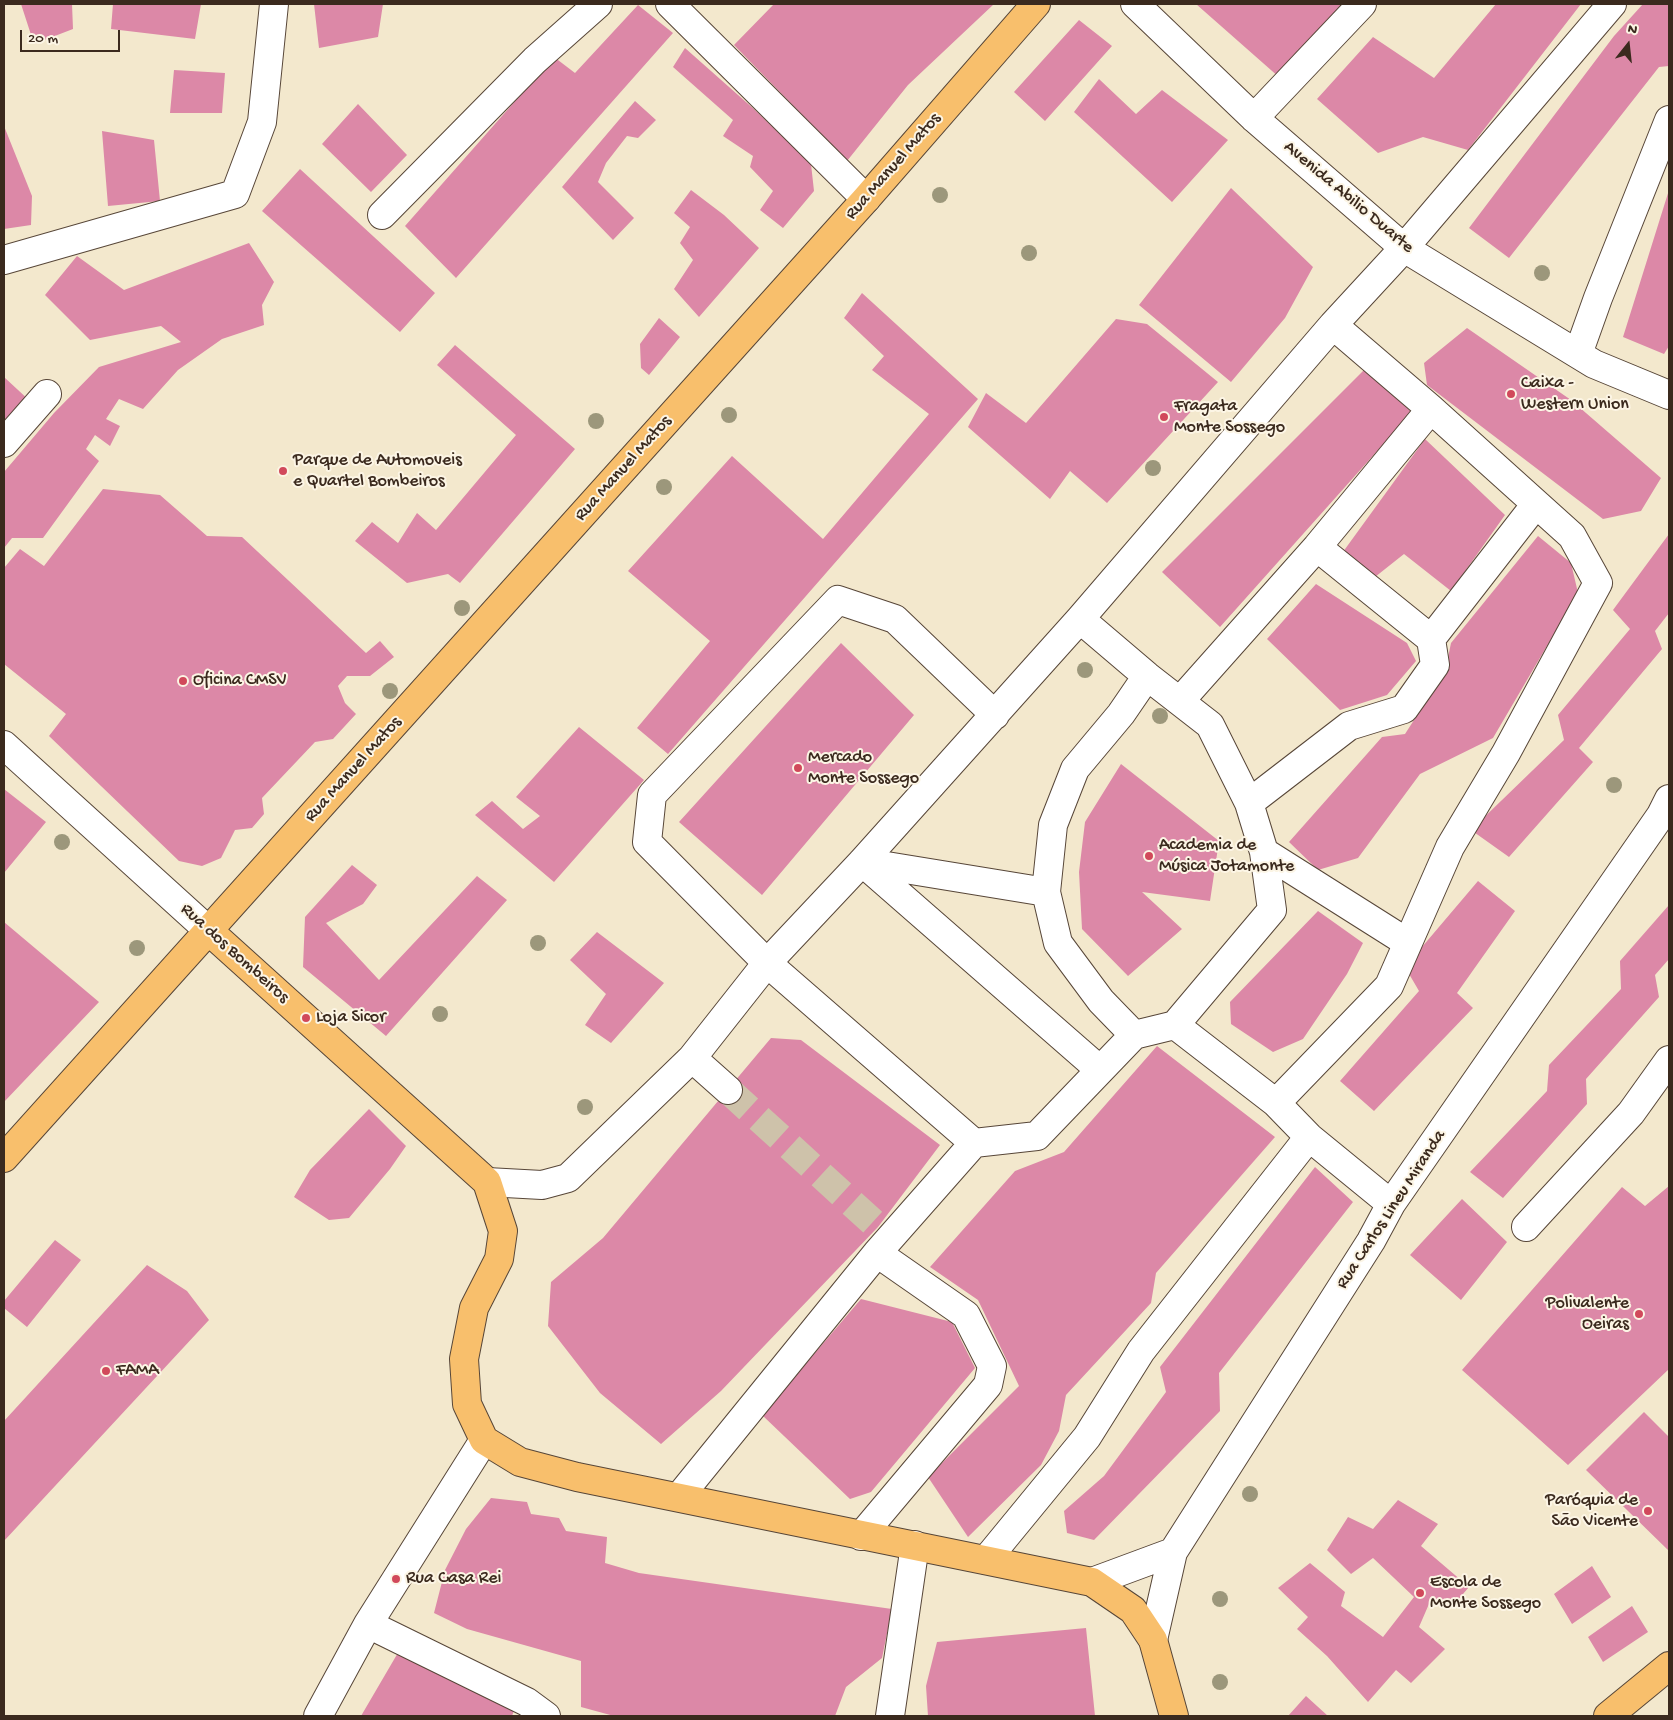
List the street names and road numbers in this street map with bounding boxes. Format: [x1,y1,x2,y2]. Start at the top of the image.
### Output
street label: Rua Manuel Matos [842,109,946,225]
street label: Avenida Abilio Duarte [1278,137,1418,259]
street label: Rua Manuel Matos [571,412,677,526]
street label: Rua Manuel Matos [301,713,407,827]
street label: Rua dos Bombeiros [175,899,293,1009]
street label: Rua Carlos Lineu Miranda [1332,1126,1452,1294]

